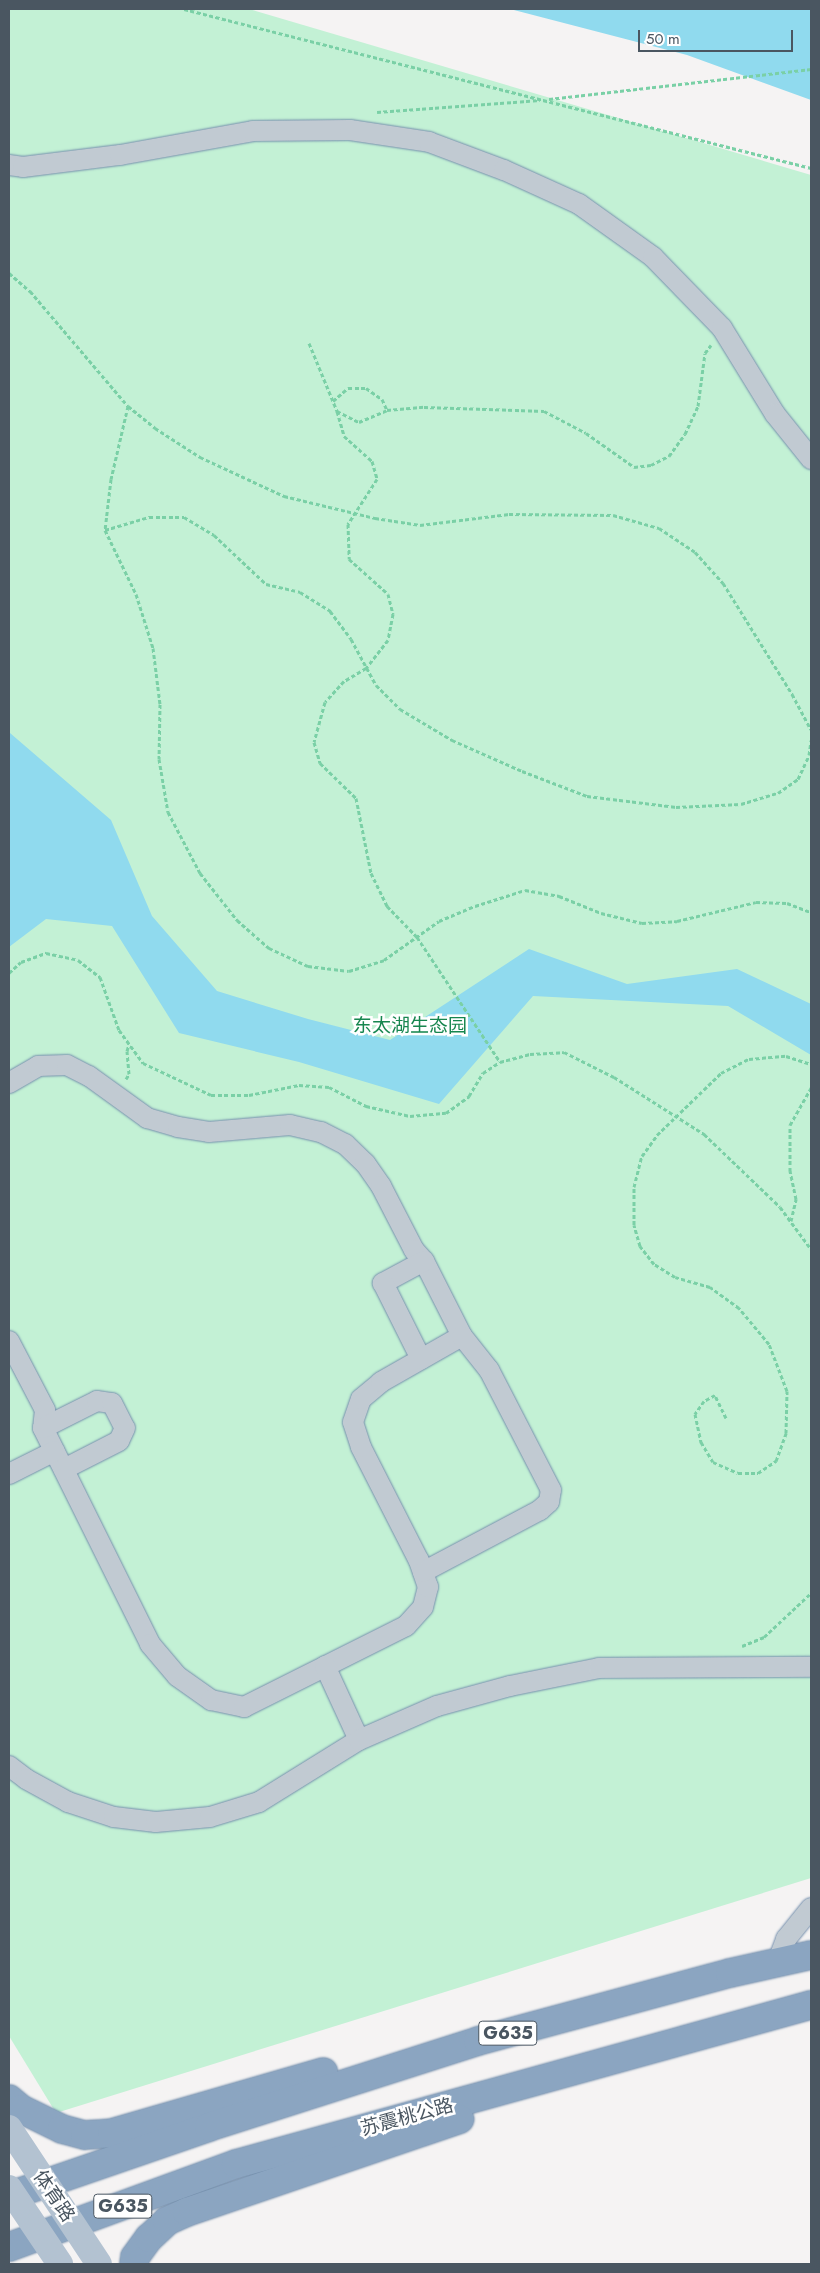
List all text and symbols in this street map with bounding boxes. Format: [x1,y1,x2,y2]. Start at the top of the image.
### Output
scale bar [640,20,795,52]
text: 50 m [646,28,680,50]
park label: 东太湖生态园 [353,1015,467,1037]
road number: G635 [478,2018,538,2048]
street label: 苏震桃公路 [358,2094,456,2140]
street label: 体育路 [29,2166,79,2226]
road number: G635 [93,2190,153,2222]

